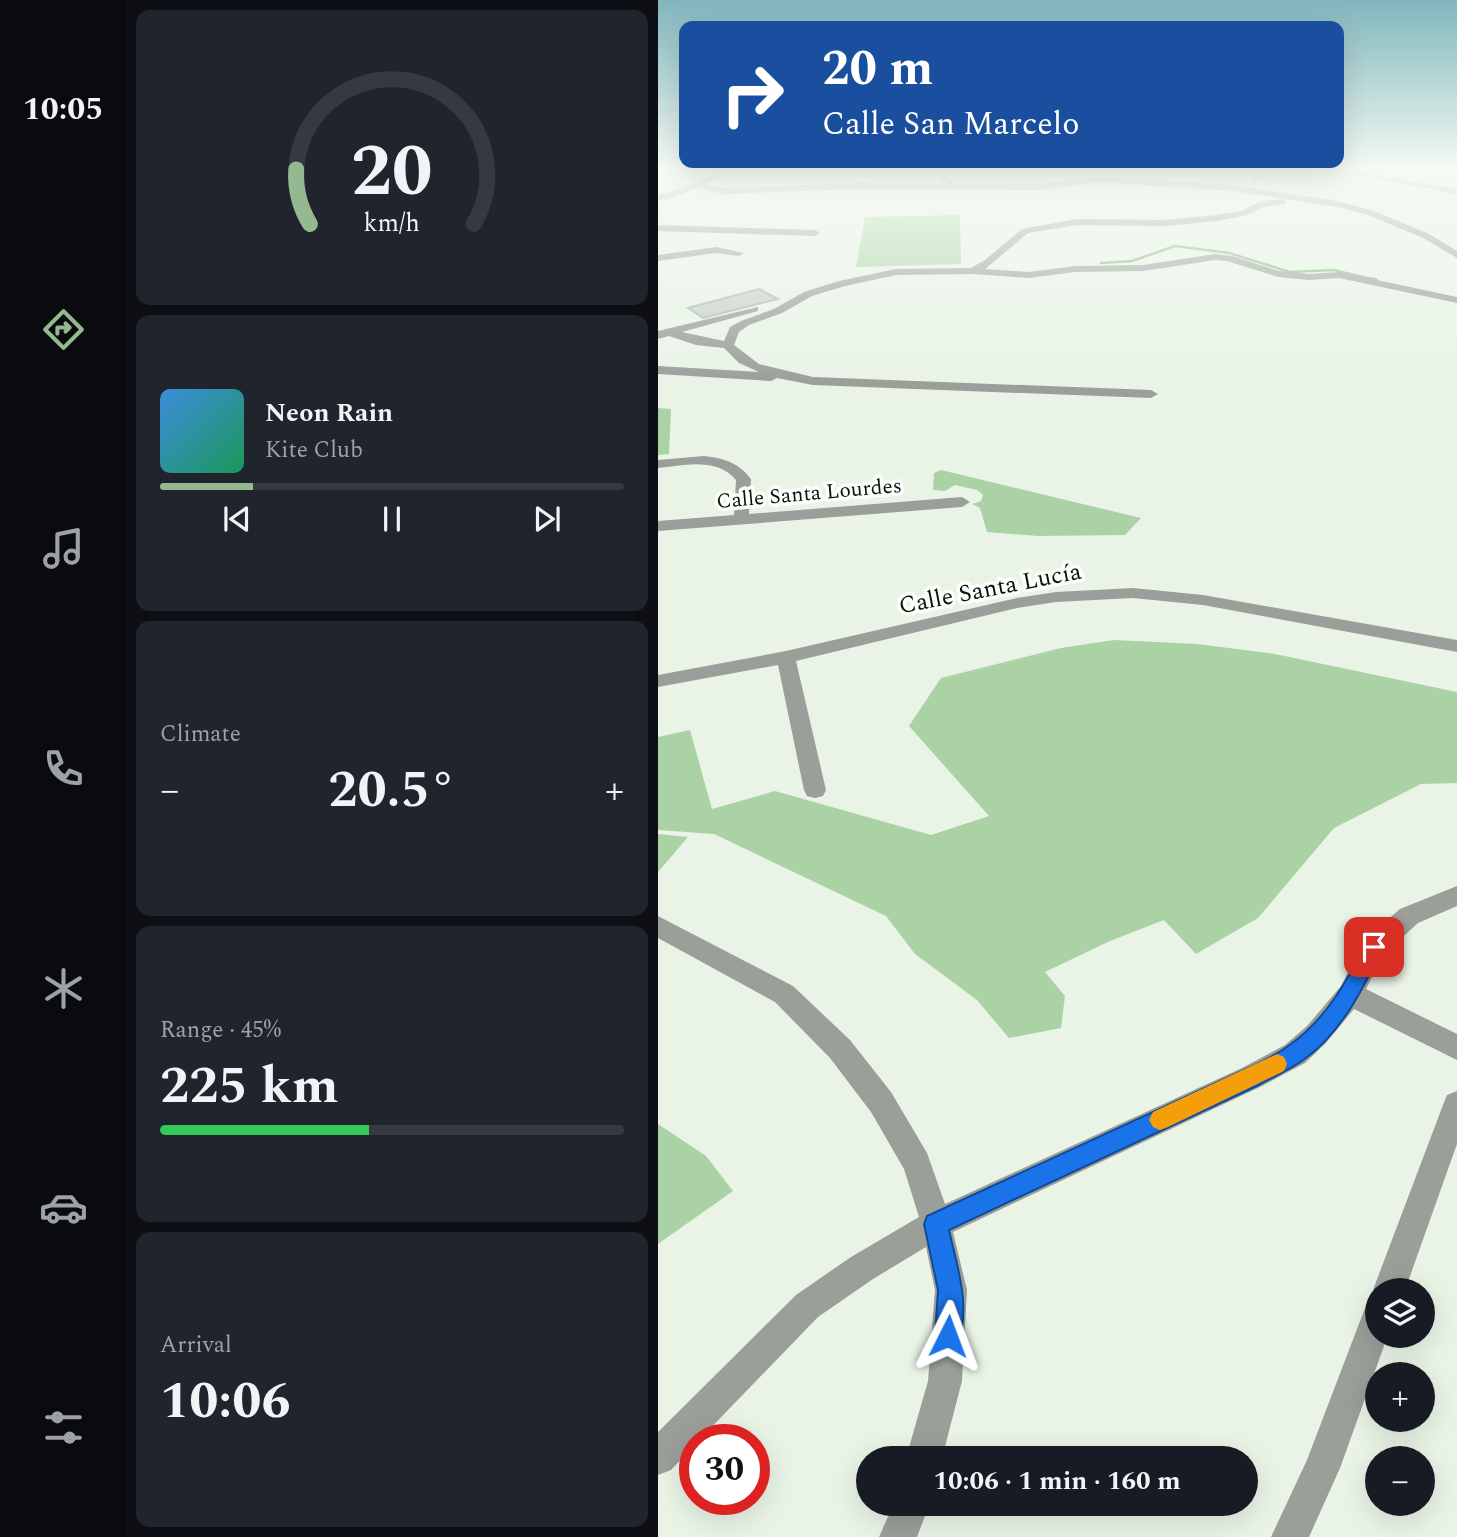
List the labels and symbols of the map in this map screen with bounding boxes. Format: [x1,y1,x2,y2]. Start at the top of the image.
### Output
street label: Calle Santa Lourdes [715,470,903,518]
street label: Calle Santa Lucía [896,554,1085,624]
pin [1344,917,1404,977]
position arrow [911,1299,985,1373]
speed limit sign: 30 [679,1424,770,1515]

